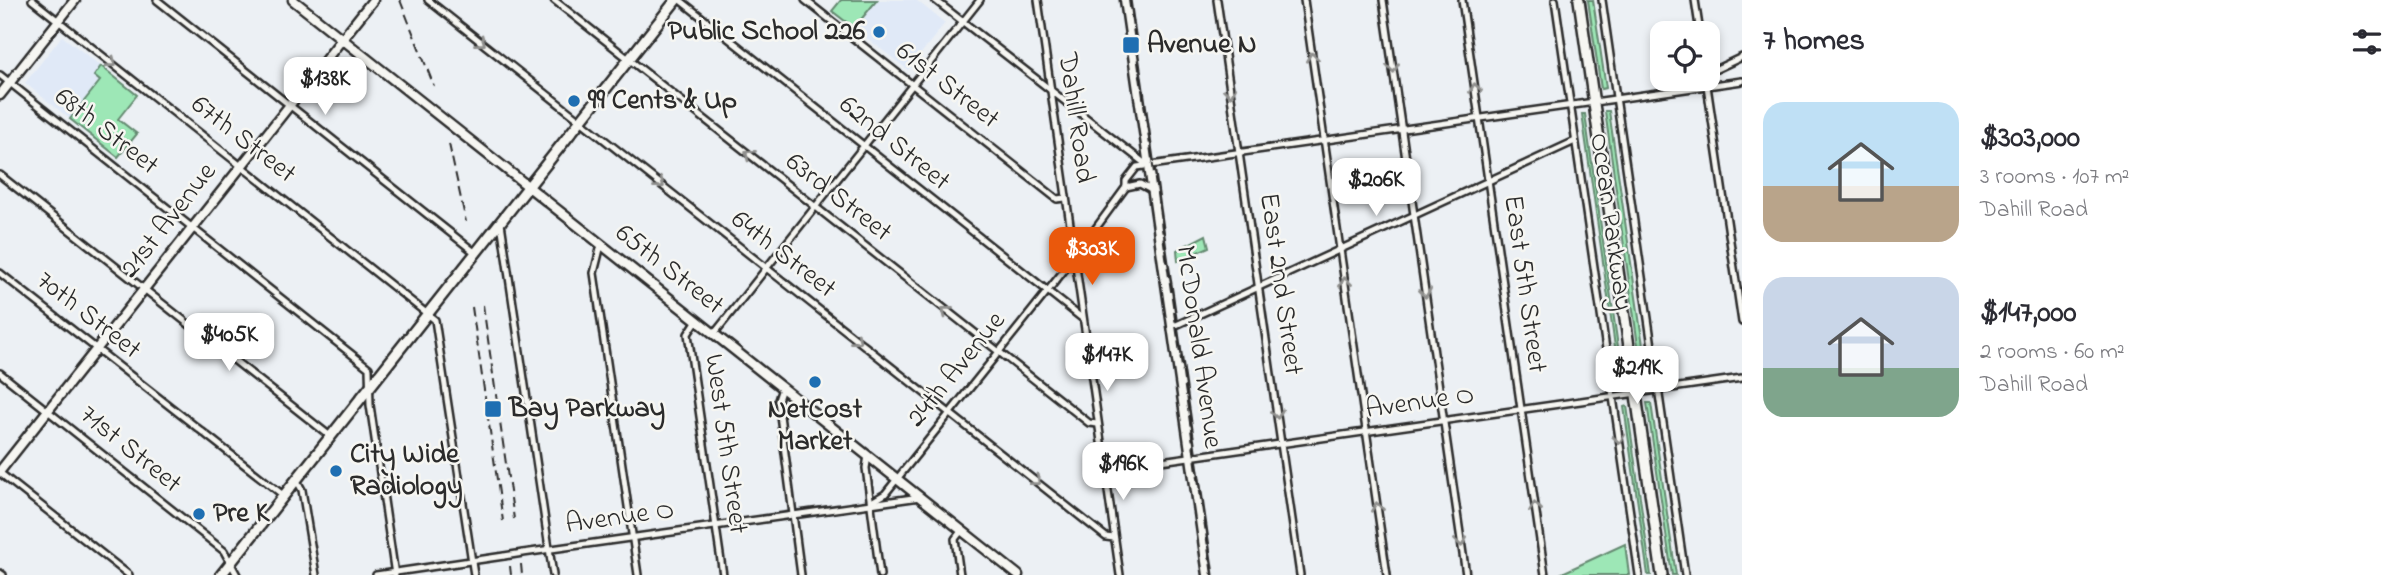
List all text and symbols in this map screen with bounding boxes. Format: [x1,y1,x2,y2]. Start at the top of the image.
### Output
place label: Public School 226 [668,12,866,53]
text: 7 homes [1763,20,1865,64]
map controls [1650,21,1720,91]
button: locate [1650,21,1720,91]
icon: filters [2348,23,2386,61]
marker: Public School 226 [871,24,887,40]
place label: Avenue N [1147,25,1257,66]
street label: 61st Street [886,32,1008,140]
one-way arrow [474,34,486,47]
marker: Avenue N [1121,35,1141,55]
street label: Dahill Road [1045,49,1104,186]
one-way arrow [1305,51,1320,63]
one-way arrow [104,55,116,68]
pin: $138K [276,58,374,117]
one-way arrow [1385,62,1400,73]
text: $138K [300,63,350,96]
street label: 68th Street [45,78,167,186]
place label: 99 Cents & Up [587,81,737,122]
one-way arrow [1467,82,1482,94]
street label: 67th Street [181,86,305,194]
street label: 62nd Street [829,86,959,202]
one-way arrow [1223,86,1238,98]
marker: 99 Cents & Up [566,93,582,109]
text: $303,000 [1980,117,2080,161]
icon: home [1819,130,1903,214]
street label: Ocean Parkway [1577,131,1643,313]
street label: 63rd Street [776,143,900,253]
one-way arrow [744,150,757,162]
street label: 21st Avenue [111,154,228,288]
pin: $206K [1327,158,1425,218]
text: 3 rooms · 107 m² [1980,161,2129,194]
text: $206K [1348,164,1404,197]
one-way arrow [652,175,664,188]
street label: East 2nd Street [1247,190,1313,378]
street label: East 5th Street [1491,192,1557,376]
text: Dahill Road [1980,194,2088,227]
street label: 64th Street [721,201,845,309]
street label: 65th Street [606,214,732,326]
pin: $303K [1043,228,1141,287]
text: $303K [1065,233,1119,266]
street label: McDonald Avenue [1163,243,1233,452]
street label: 70th Street [27,262,149,370]
one-way arrow [1338,276,1353,288]
one-way arrow [1417,287,1432,299]
text: $147,000 [1980,292,2076,336]
street label: 24th Avenue [897,303,1017,437]
icon: home [1819,305,1903,389]
one-way arrow [941,306,954,319]
pin: $405K [180,314,278,373]
text: $405K [200,319,258,352]
one-way arrow [849,332,862,344]
pin: $147K [1058,334,1156,393]
text: 2 rooms · 60 m² [1980,336,2125,369]
text: $147K [1081,339,1133,372]
pin: $219K [1588,346,1686,406]
street label: West 5th Street [692,351,758,537]
text: $219K [1612,352,1662,385]
text: Dahill Road [1980,369,2088,402]
marker: NetCost Market [807,374,823,390]
street label: Avenue O [1363,375,1477,431]
place label: Bay Parkway [507,389,665,430]
place label: NetCost Market [768,390,863,463]
street label: 71st Street [70,396,190,504]
marker: Bay Parkway [483,399,503,419]
one-way arrow [1269,408,1284,420]
one-way arrow [1611,434,1626,445]
place label: City Wide Radiology [350,435,463,509]
pin: $196K [1074,442,1172,502]
text: $196K [1098,448,1148,481]
marker: City Wide Radiology [328,463,344,479]
one-way arrow [1028,473,1040,486]
street label: Avenue O [563,490,677,546]
place label: Pre K [213,494,271,535]
one-way arrow [1370,502,1385,513]
one-way arrow [1528,502,1543,513]
marker: Pre K [191,506,207,522]
one-way arrow [1453,536,1468,548]

